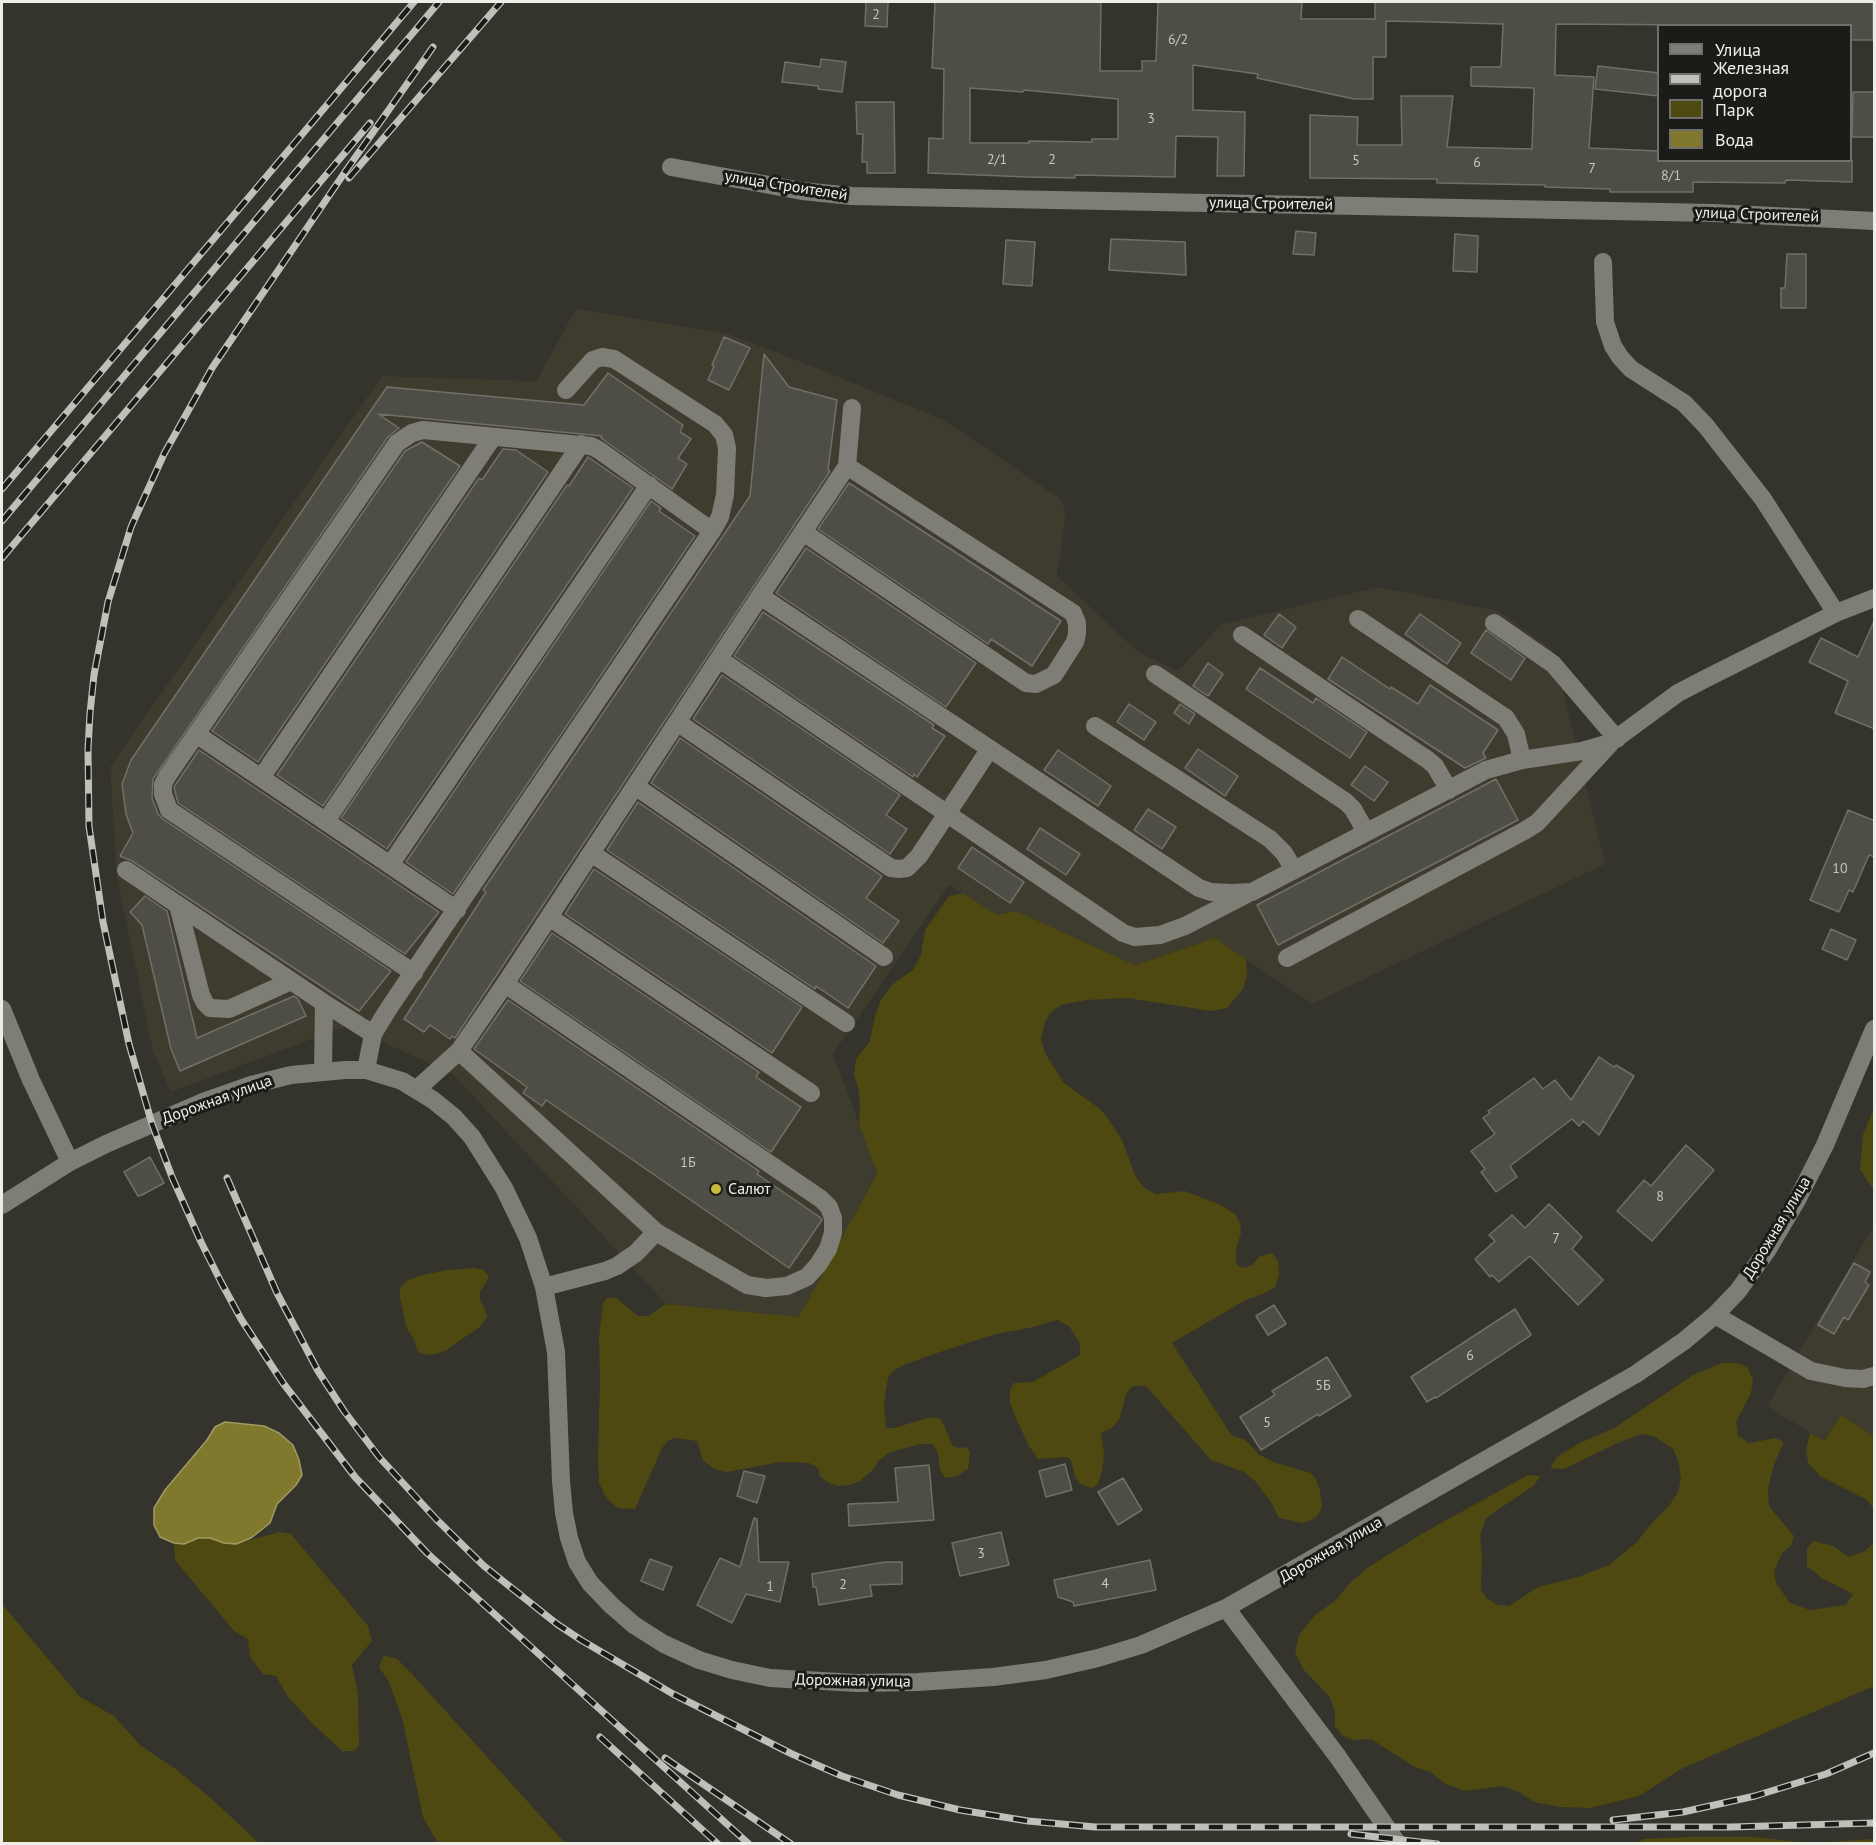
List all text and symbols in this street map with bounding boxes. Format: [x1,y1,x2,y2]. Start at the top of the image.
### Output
house number: 2 [872,7,880,23]
legend [1657,24,1852,162]
house number: 6/2 [1168,32,1188,48]
text: Улица [1715,38,1761,61]
text: Железная дорога [1713,56,1789,102]
text: Парк [1715,98,1754,121]
house number: 3 [1147,111,1155,127]
text: Вода [1715,128,1754,151]
house number: 2/1 [987,152,1007,168]
house number: 2 [1048,152,1056,168]
house number: 5 [1352,153,1360,169]
house number: 6 [1473,155,1481,171]
house number: 7 [1588,161,1596,177]
street label: улица Строителей [723,167,849,205]
house number: 8/1 [1661,168,1681,184]
street label: улица Строителей [1209,193,1333,215]
street label: улица Строителей [1695,203,1819,227]
house number: 10 [1832,861,1848,877]
street label: Дорожная улица [159,1071,275,1129]
house number: 1Б [680,1155,696,1171]
street label: Дорожная улица [1739,1173,1815,1283]
place label: Салют [728,1179,771,1199]
marker: Салют [709,1182,723,1196]
house number: 8 [1656,1189,1664,1205]
house number: 7 [1552,1231,1560,1247]
house number: 6 [1466,1348,1474,1364]
house number: 5Б [1315,1378,1331,1394]
house number: 5 [1263,1415,1271,1431]
street label: Дорожная улица [1276,1513,1386,1587]
house number: 3 [977,1546,985,1562]
house number: 4 [1101,1576,1109,1592]
house number: 2 [839,1577,847,1593]
house number: 1 [766,1579,774,1595]
street label: Дорожная улица [795,1670,911,1692]

